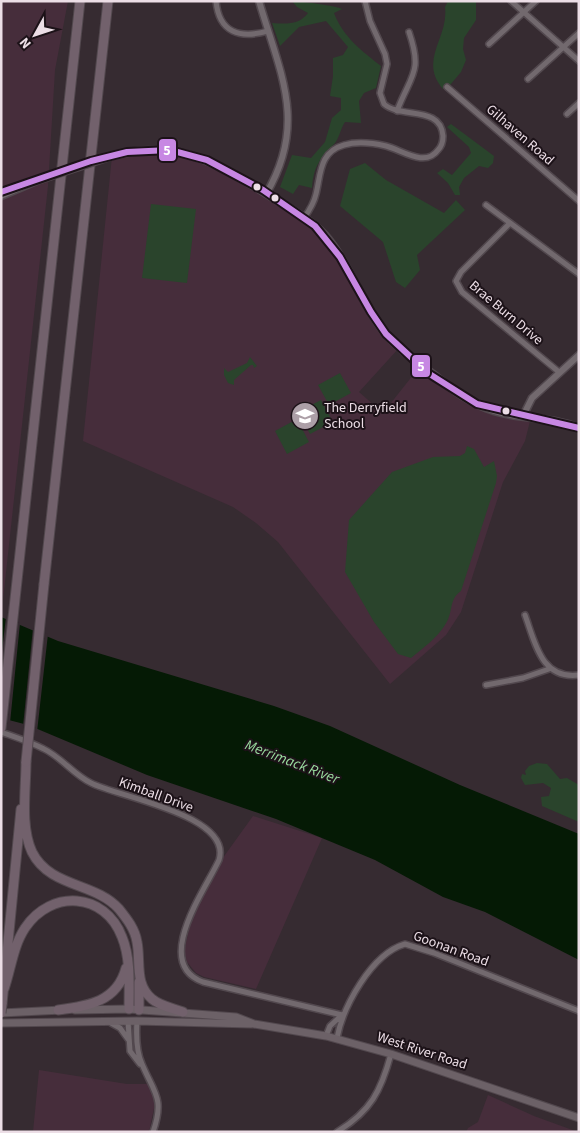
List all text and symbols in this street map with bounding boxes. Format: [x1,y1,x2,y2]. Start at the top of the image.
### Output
north arrow [10,10,60,60]
text: N [15,33,36,53]
street label: Gilhaven Road [482,100,558,170]
line badge: 5 [158,138,177,162]
text: 5 [163,141,171,161]
unlabelled marker [252,182,262,192]
unlabelled marker [270,193,280,203]
street label: Brae Burn Drive [465,276,547,350]
line badge: 5 [411,354,431,378]
text: 5 [417,357,425,377]
place label: The Derryfield School [324,398,407,434]
school or university icon: The Derryfield School [290,401,320,431]
unlabelled marker [501,406,511,416]
water label: Merrimack River [242,734,343,790]
street label: Kimball Drive [116,772,196,818]
street label: Goonan Road [410,926,492,972]
street label: West River Road [374,1027,470,1075]

